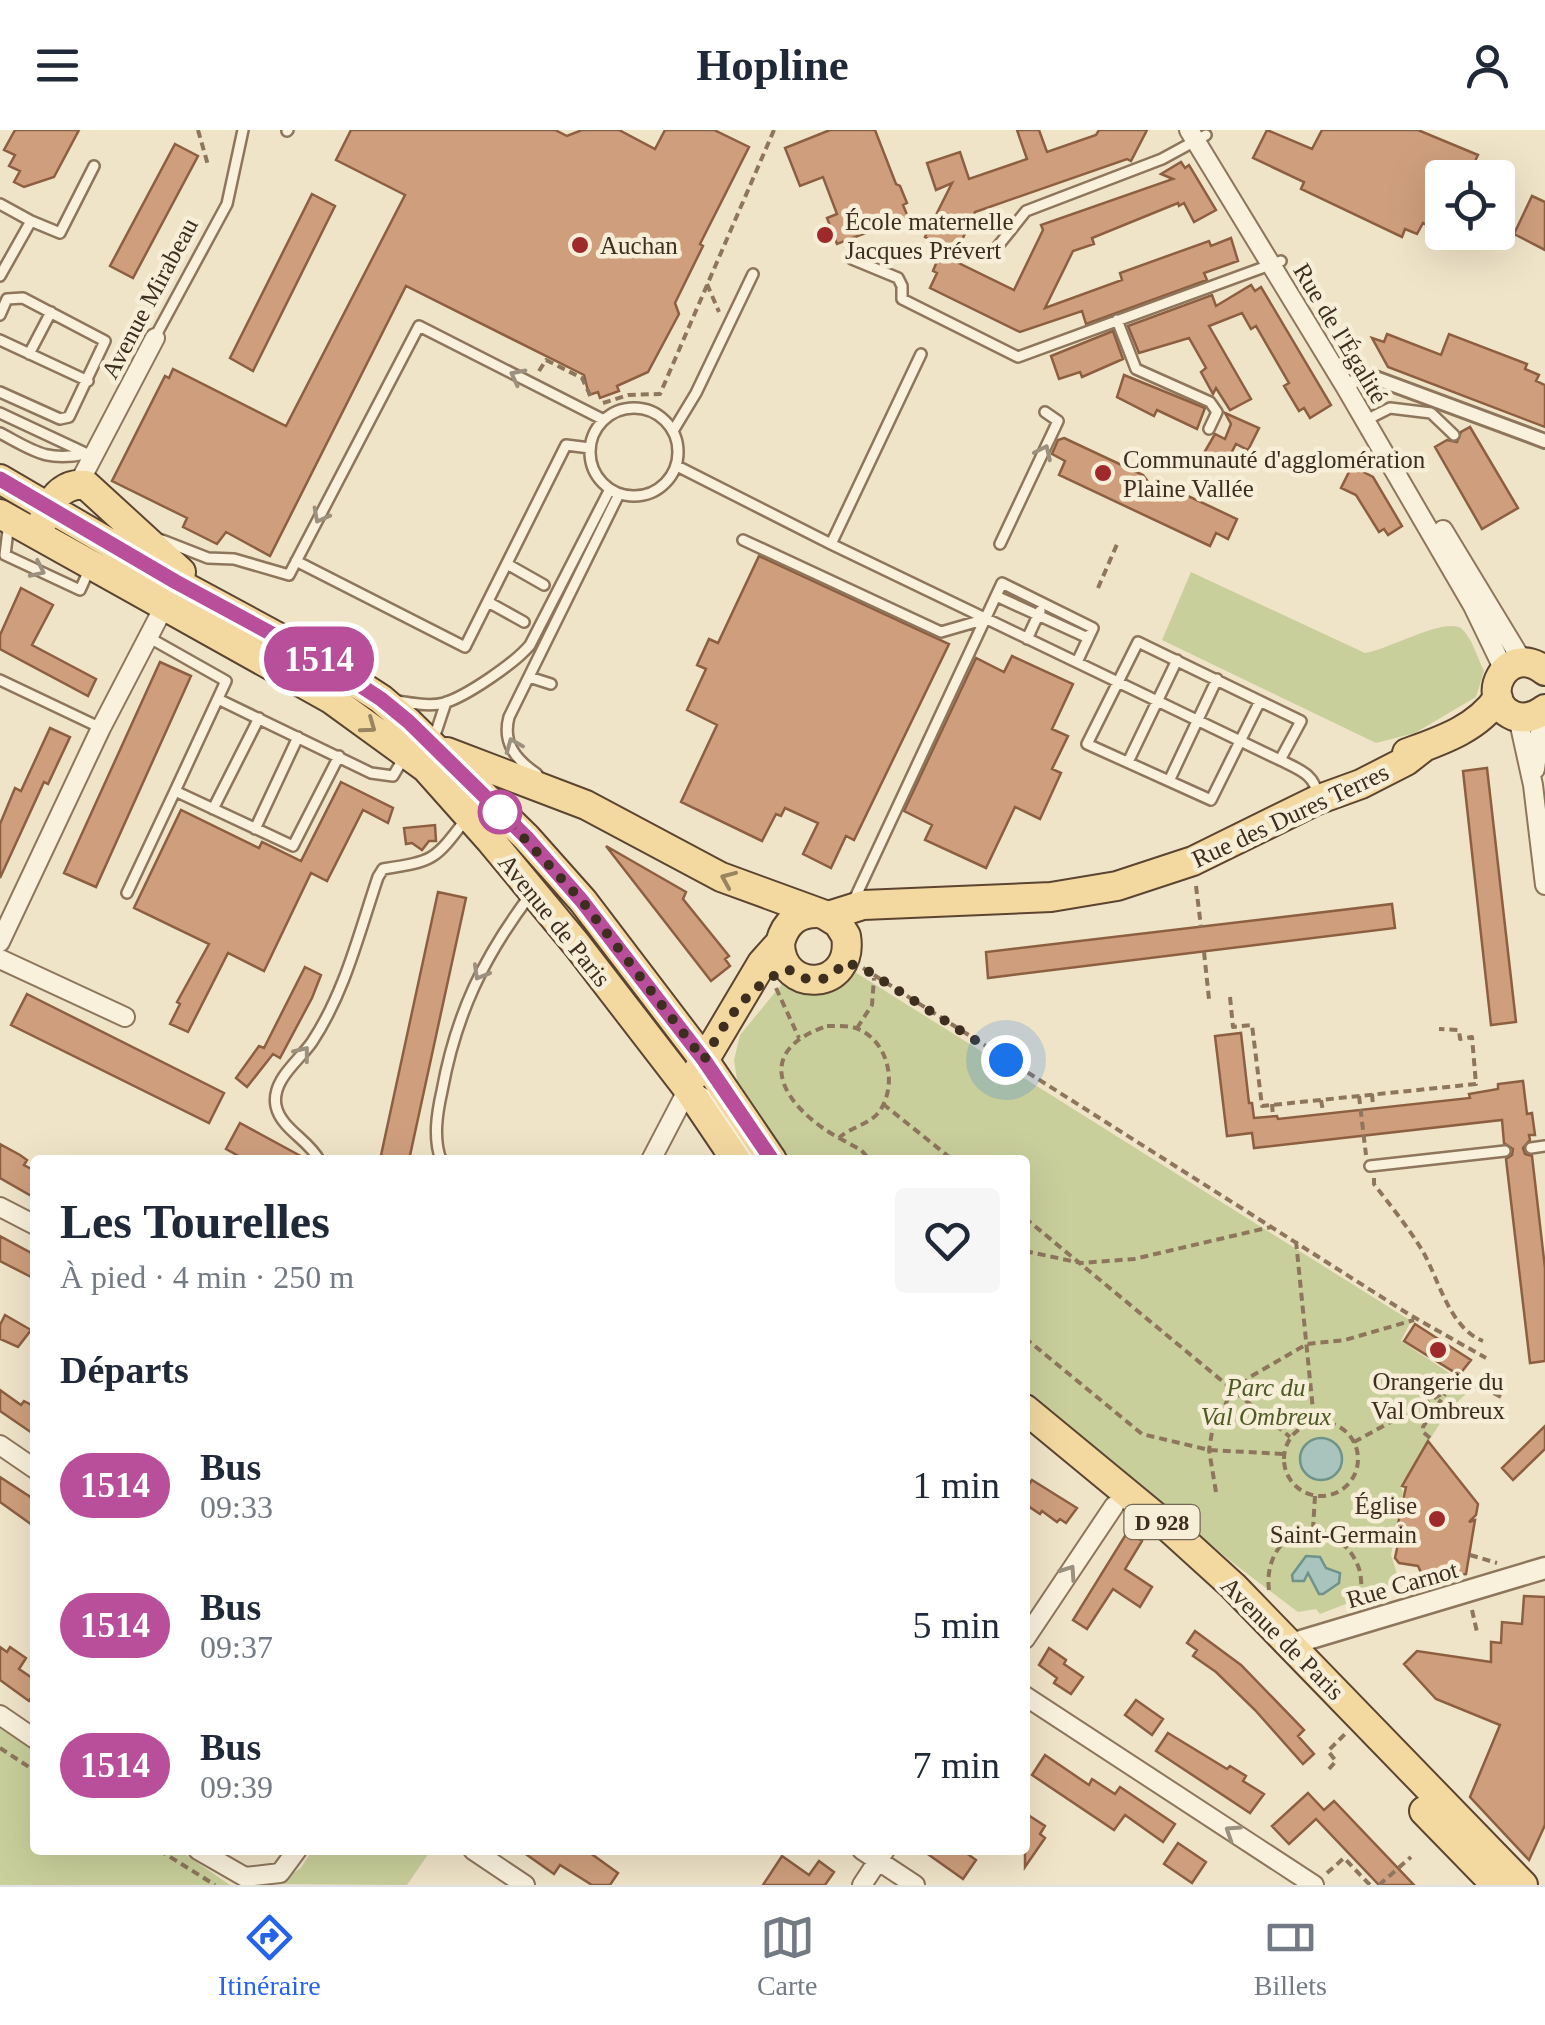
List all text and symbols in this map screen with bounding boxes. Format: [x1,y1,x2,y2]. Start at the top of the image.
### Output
icon: menu [30,38,85,93]
icon: person [1460,38,1515,93]
text: Hopline [696,40,849,90]
map controls [1425,160,1515,250]
button: locate [1425,160,1515,250]
place label: École maternelle Jacques Prévert [845,208,1014,264]
street label: Avenue Mirabeau [96,213,203,383]
marker: École maternelle Jacques Prévert [814,224,836,246]
place label: Auchan [600,232,678,259]
marker: Auchan [569,234,591,256]
street label: Rue de l'Égalité [1288,258,1393,408]
one-way arrow [509,369,527,389]
one-way arrow [1031,444,1051,462]
place label: Communauté d'agglomération Plaine Vallée [1123,446,1426,502]
marker: Communauté d'agglomération Plaine Vallée [1092,462,1114,484]
one-way arrow [313,506,332,524]
one-way arrow [28,558,46,578]
line badge: 1514 [249,626,389,692]
text: 1514 [284,640,354,679]
one-way arrow [358,715,376,732]
one-way arrow [504,737,524,755]
street label: Rue des Dures Terres [1188,758,1393,873]
unlabelled marker [479,791,521,833]
street label: Avenue de Paris [493,849,616,992]
one-way arrow [720,871,738,891]
one-way arrow [472,962,492,980]
your location [981,1035,1031,1085]
one-way arrow [291,1046,309,1064]
button: heart [895,1188,1000,1293]
text: Les Tourelles [60,1195,330,1248]
text: À pied · 4 min · 250 m [60,1259,354,1295]
marker: Orangerie du Val Ombreux [1427,1339,1449,1361]
text: Départs [60,1349,189,1391]
place label: Orangerie du Val Ombreux [1371,1368,1505,1424]
park label: Parc du Val Ombreux [1201,1374,1331,1430]
text: Bus [200,1446,261,1488]
text: 1 min [912,1464,1000,1506]
text: 1514 [80,1466,150,1505]
text: 09:33 [200,1489,273,1525]
place label: Église Saint-Germain [1270,1492,1417,1548]
road number: D 928 [1124,1505,1200,1539]
marker: Église Saint-Germain [1426,1508,1448,1530]
street label: Rue Carnot [1343,1556,1461,1613]
one-way arrow [1057,1565,1076,1583]
street label: Avenue de Paris [1216,1572,1349,1705]
text: Bus [200,1586,261,1628]
text: 5 min [912,1604,1000,1646]
text: 1514 [80,1606,150,1645]
text: 09:37 [200,1629,273,1665]
text: Bus [200,1726,261,1768]
text: 7 min [912,1744,1000,1786]
text: 1514 [80,1746,150,1785]
text: 09:39 [200,1769,273,1805]
one-way arrow [1225,1826,1243,1845]
tab: Itinéraire [218,1910,321,2002]
tab: Carte [757,1910,818,2002]
tab: Billets [1254,1910,1327,2002]

